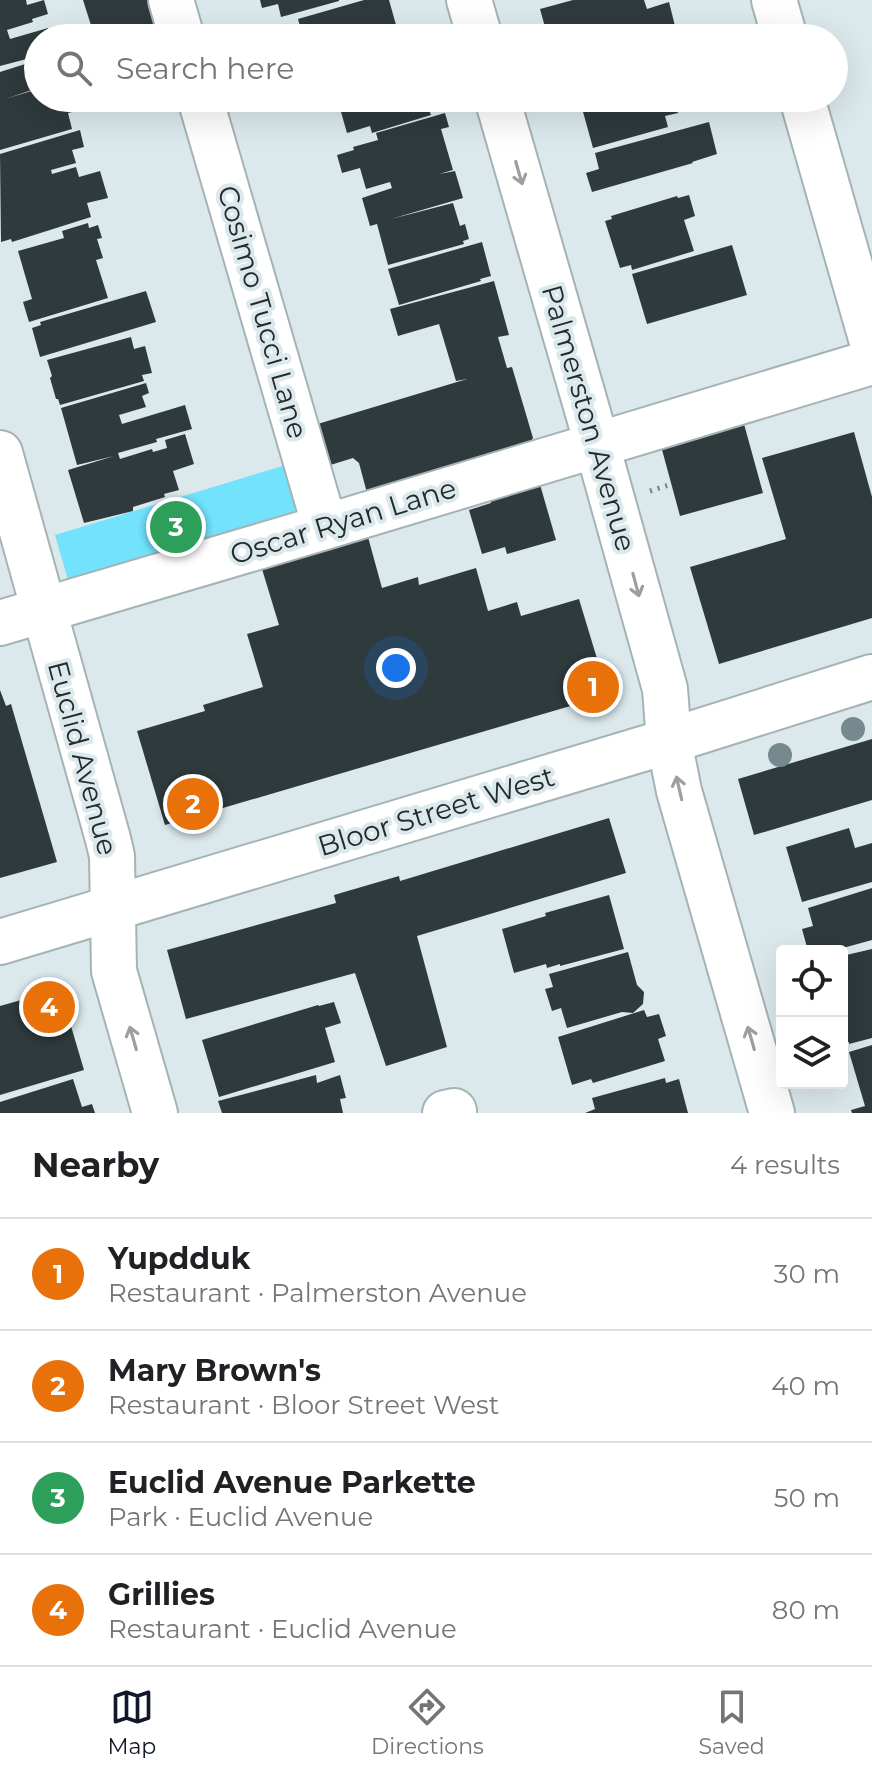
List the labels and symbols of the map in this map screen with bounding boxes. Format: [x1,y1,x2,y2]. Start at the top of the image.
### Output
one-way arrow [512,159,527,185]
street label: Cosimo Tucci Lane [211,181,315,443]
street label: Palmerston Avenue [535,281,643,555]
street label: Oscar Ryan Lane [226,470,460,572]
pin: 3 [150,497,202,557]
one-way arrow [629,571,644,597]
your location [376,648,416,688]
street label: Euclid Avenue [41,657,125,859]
pin: 1 [567,657,619,717]
street label: Bloor Street West [313,759,559,863]
pin: 2 [167,774,219,834]
one-way arrow [671,776,686,802]
pin: 4 [23,977,75,1037]
one-way arrow [125,1026,140,1052]
one-way arrow [743,1026,757,1051]

